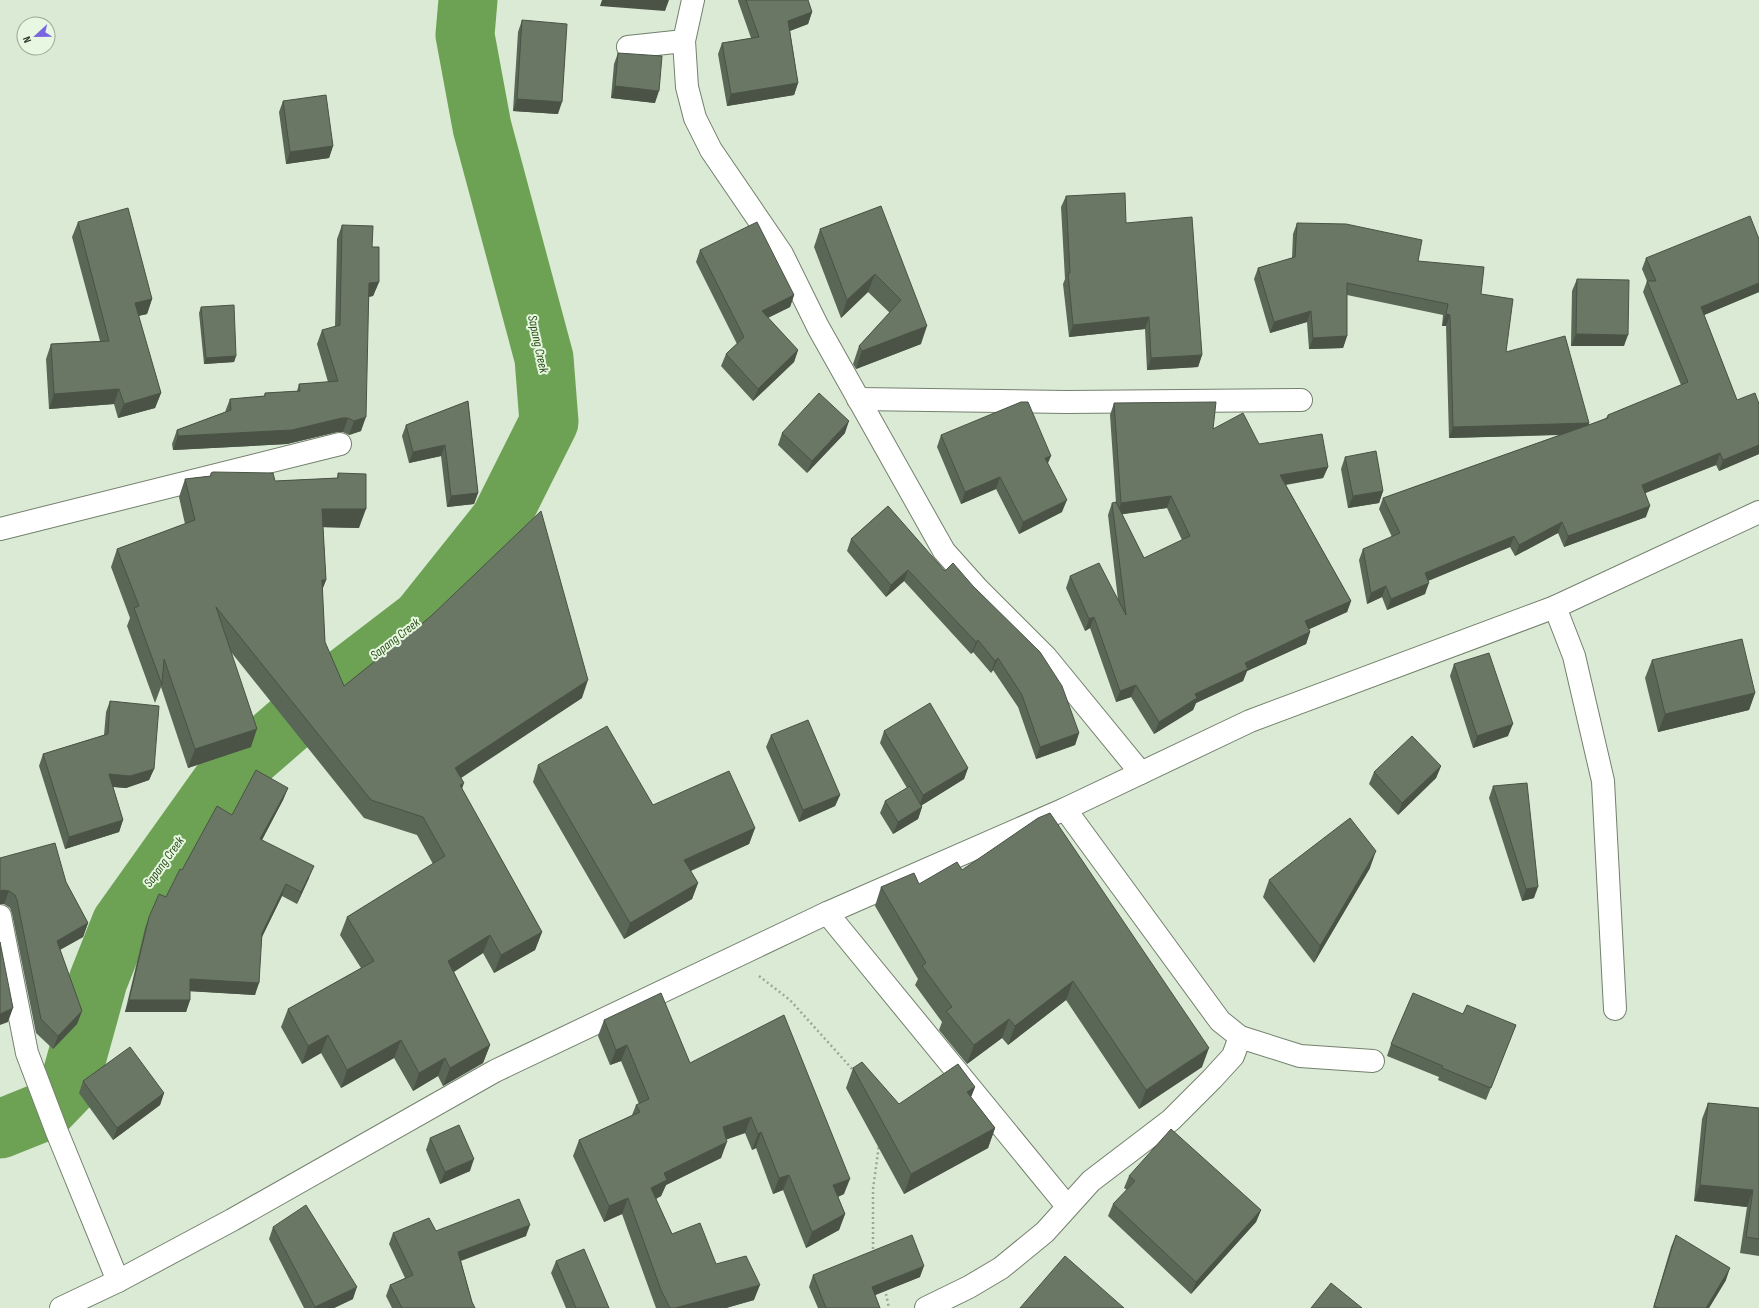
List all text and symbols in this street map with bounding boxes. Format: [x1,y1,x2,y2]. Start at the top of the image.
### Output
north arrow [16,16,56,56]
text: N [20,34,34,45]
water label: Sapang Creek [524,314,552,375]
water label: Sapang Creek [367,614,424,663]
water label: Sapang Creek [140,833,188,890]

